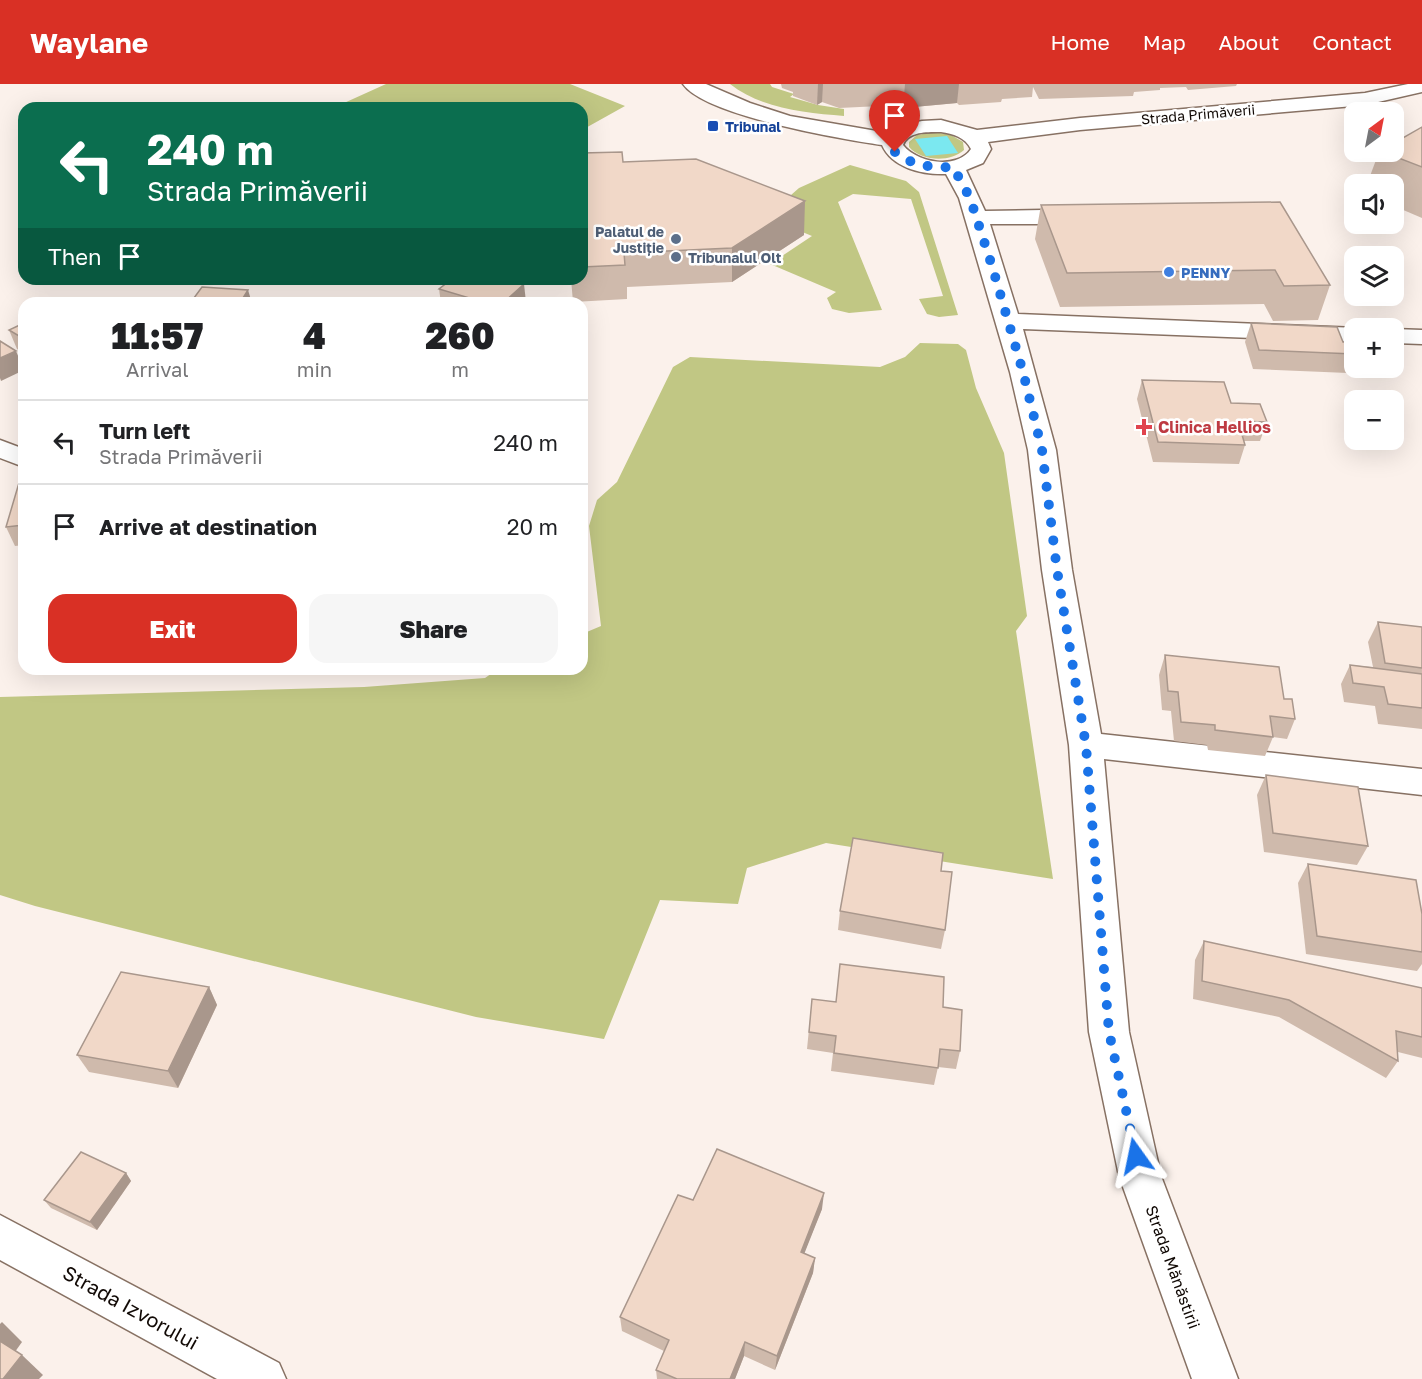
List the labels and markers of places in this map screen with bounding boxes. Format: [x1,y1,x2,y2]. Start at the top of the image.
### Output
pin [869,90,920,152]
place label: Tribunal [725,118,781,135]
marker: Tribunal [706,119,720,133]
place label: Palatul de Justiție [595,223,664,256]
marker: Palatul de Justiție [669,232,683,246]
place label: Tribunalul Olt [688,249,782,266]
marker: Tribunalul Olt [669,250,683,264]
place label: PENNY [1181,264,1230,281]
marker: PENNY [1162,265,1176,279]
place label: Clinica Hellios [1158,417,1271,437]
marker: Clinica Hellios [1135,418,1153,436]

